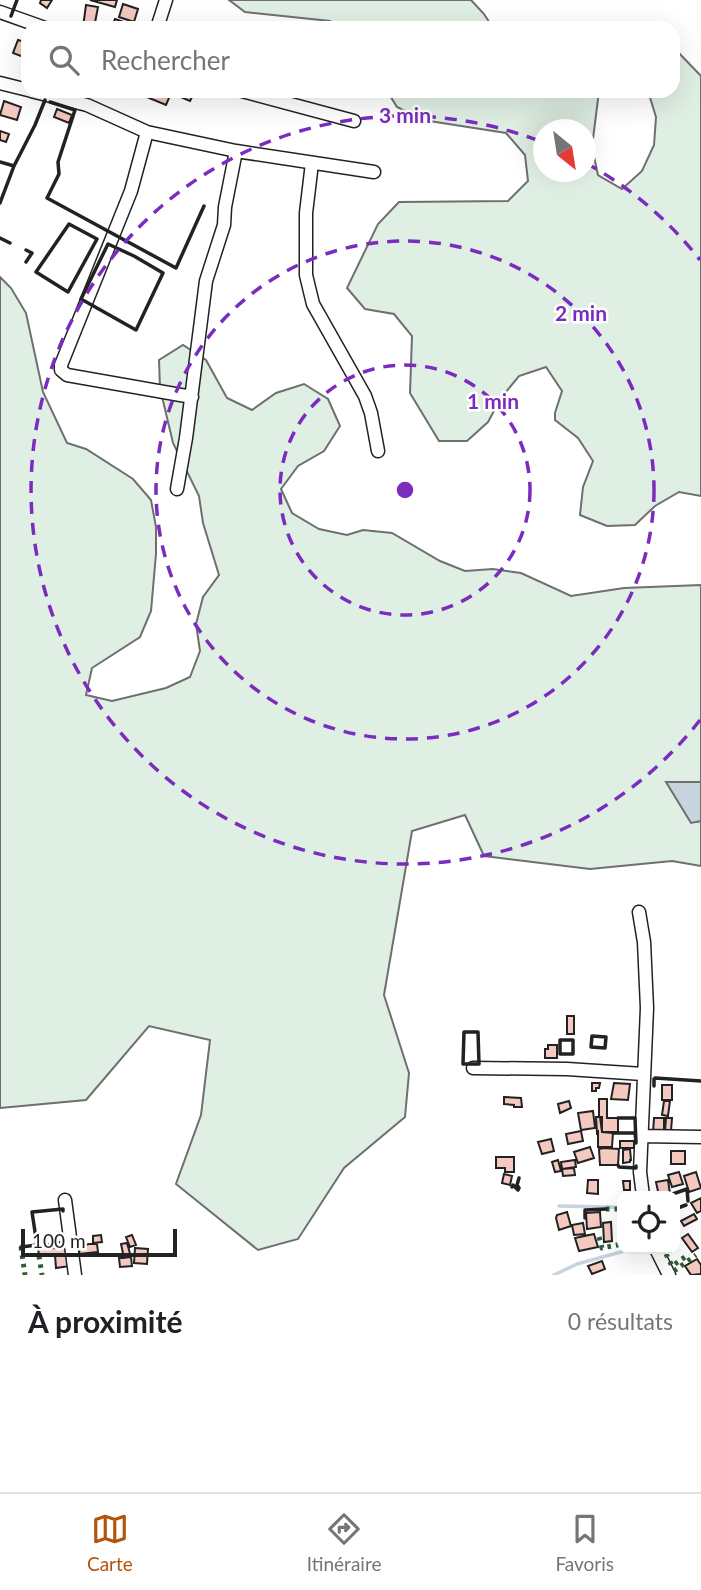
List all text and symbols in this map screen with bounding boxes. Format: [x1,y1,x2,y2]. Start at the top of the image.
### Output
search box [21,21,680,98]
icon: search [45,41,83,79]
text: Rechercher [101,44,230,76]
text: 3 min [379,102,431,127]
north arrow [533,119,596,182]
text: 2 min [555,300,607,325]
text: 1 min [467,388,519,413]
centre of rings [393,478,417,502]
map controls [617,1191,680,1254]
button: locate [617,1191,680,1254]
scale bar [21,1226,177,1258]
text: 100 m [32,1229,86,1252]
text: À proximité [28,1303,183,1339]
text: 0 résultats [568,1307,673,1335]
tab: Carte [87,1510,133,1575]
tab: Itinéraire [307,1510,381,1575]
tab: Favoris [555,1510,614,1575]

